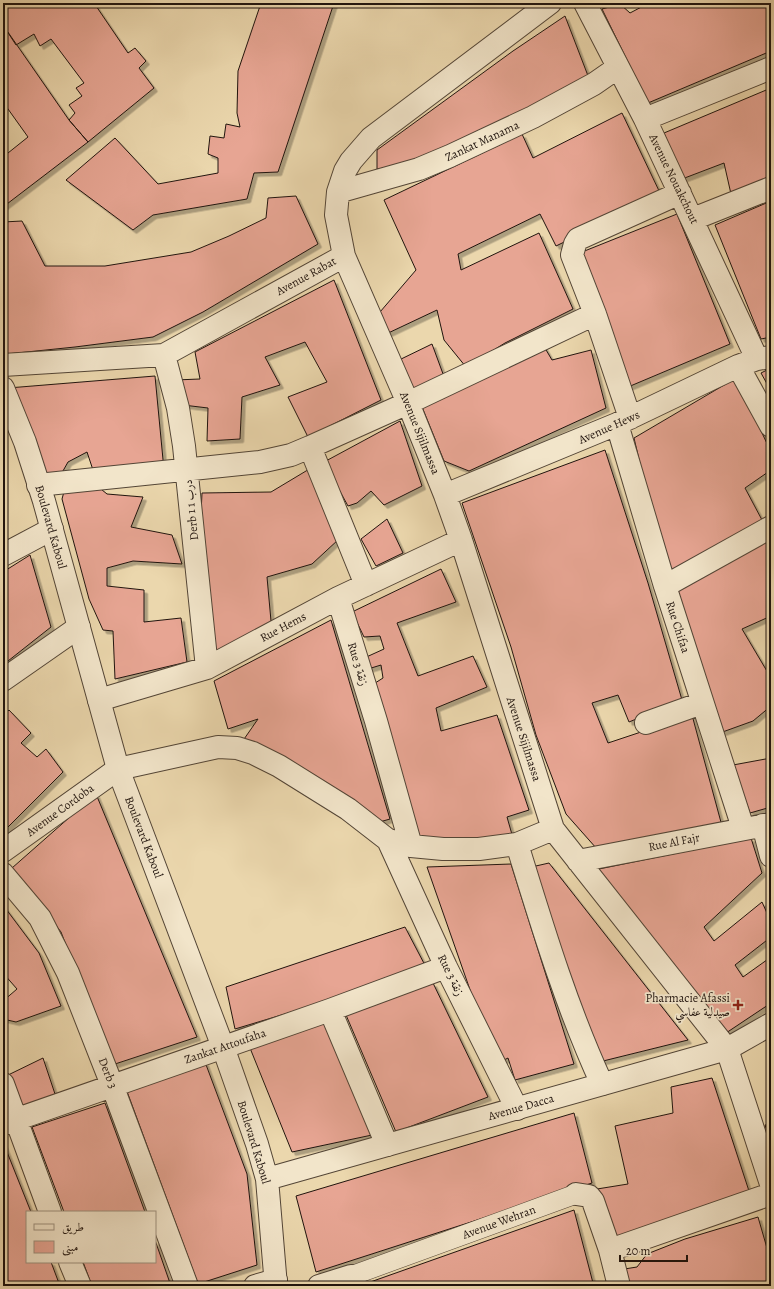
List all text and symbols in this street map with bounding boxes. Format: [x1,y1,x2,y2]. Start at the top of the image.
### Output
street label: Zankat Manama [442,117,522,165]
street label: Avenue Nouakchout [645,130,703,227]
street label: Avenue Rabat [272,253,339,300]
street label: Avenue Sijilmassa [396,388,444,477]
street label: Avenue Hews [575,406,642,448]
street label: Derb 1 درب 1 [180,479,202,541]
street label: Boulevard Kaboul [31,483,71,571]
street label: Rue Chifaa [662,599,694,655]
street label: Rue Hems [257,608,309,646]
street label: Rue 3 زنقة [344,640,372,688]
street label: Avenue Sijilmassa [503,694,545,784]
street label: Avenue Cordoba [22,780,97,841]
street label: Boulevard Kaboul [121,794,167,880]
street label: Rue Al Fajr [647,829,701,855]
street label: Rue 3 زنقة [434,951,468,999]
place label: Pharmacie Afassi صيدلية عفاسي [646,990,730,1023]
marker: Pharmacie Afassi صيدلية عفاسي [733,1000,743,1010]
street label: Zankat Attoufaha [182,1024,268,1067]
street label: Derb 3 [95,1055,121,1091]
street label: Avenue Dacca [485,1090,556,1124]
street label: Boulevard Kaboul [234,1098,274,1186]
street label: Avenue Wehran [459,1201,538,1243]
legend [26,1211,156,1263]
text: طريق [62,1219,84,1235]
scale bar [620,1237,687,1263]
text: مبنى [62,1239,78,1256]
text: 20 m [626,1243,650,1259]

